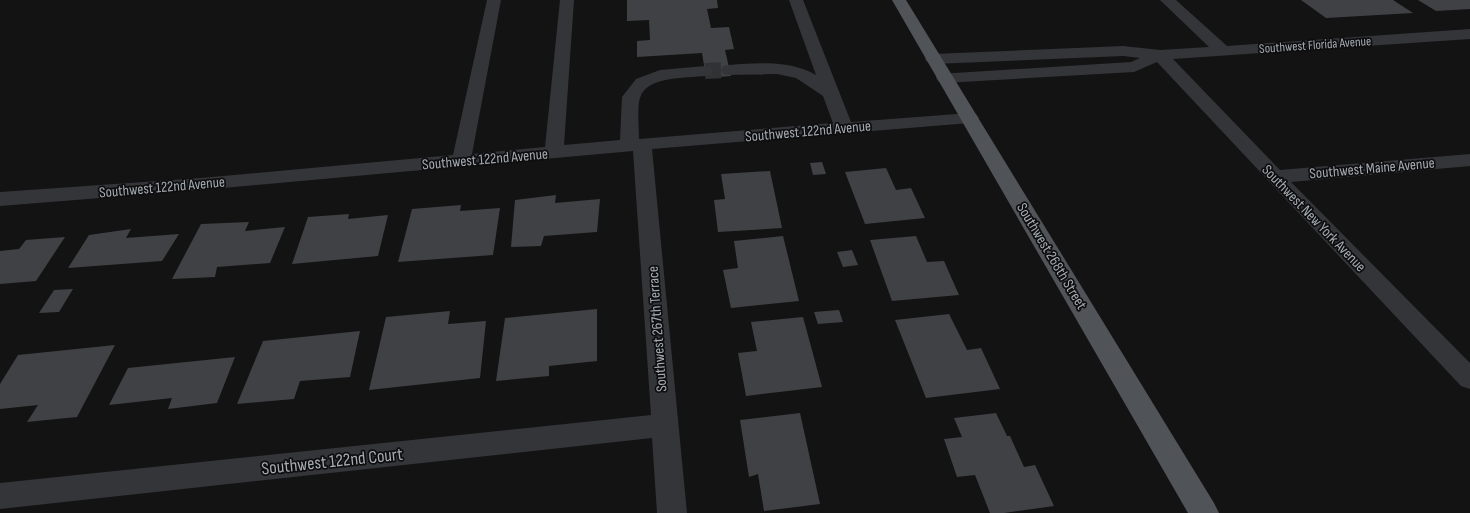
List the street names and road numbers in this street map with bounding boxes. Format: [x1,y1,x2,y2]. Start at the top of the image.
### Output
street label: Southwest Florida Avenue [1259,33,1372,57]
street label: Southwest 122nd Avenue [744,117,872,146]
street label: Southwest 122nd Avenue [421,145,549,174]
street label: Southwest Maine Avenue [1309,154,1435,183]
street label: Southwest New York Avenue [1258,161,1370,276]
street label: Southwest 122nd Avenue [98,173,226,202]
street label: Southwest 268th Street [1012,200,1091,313]
street label: Southwest 267th Terrace [644,265,671,393]
street label: Southwest 122nd Court [260,444,404,479]

